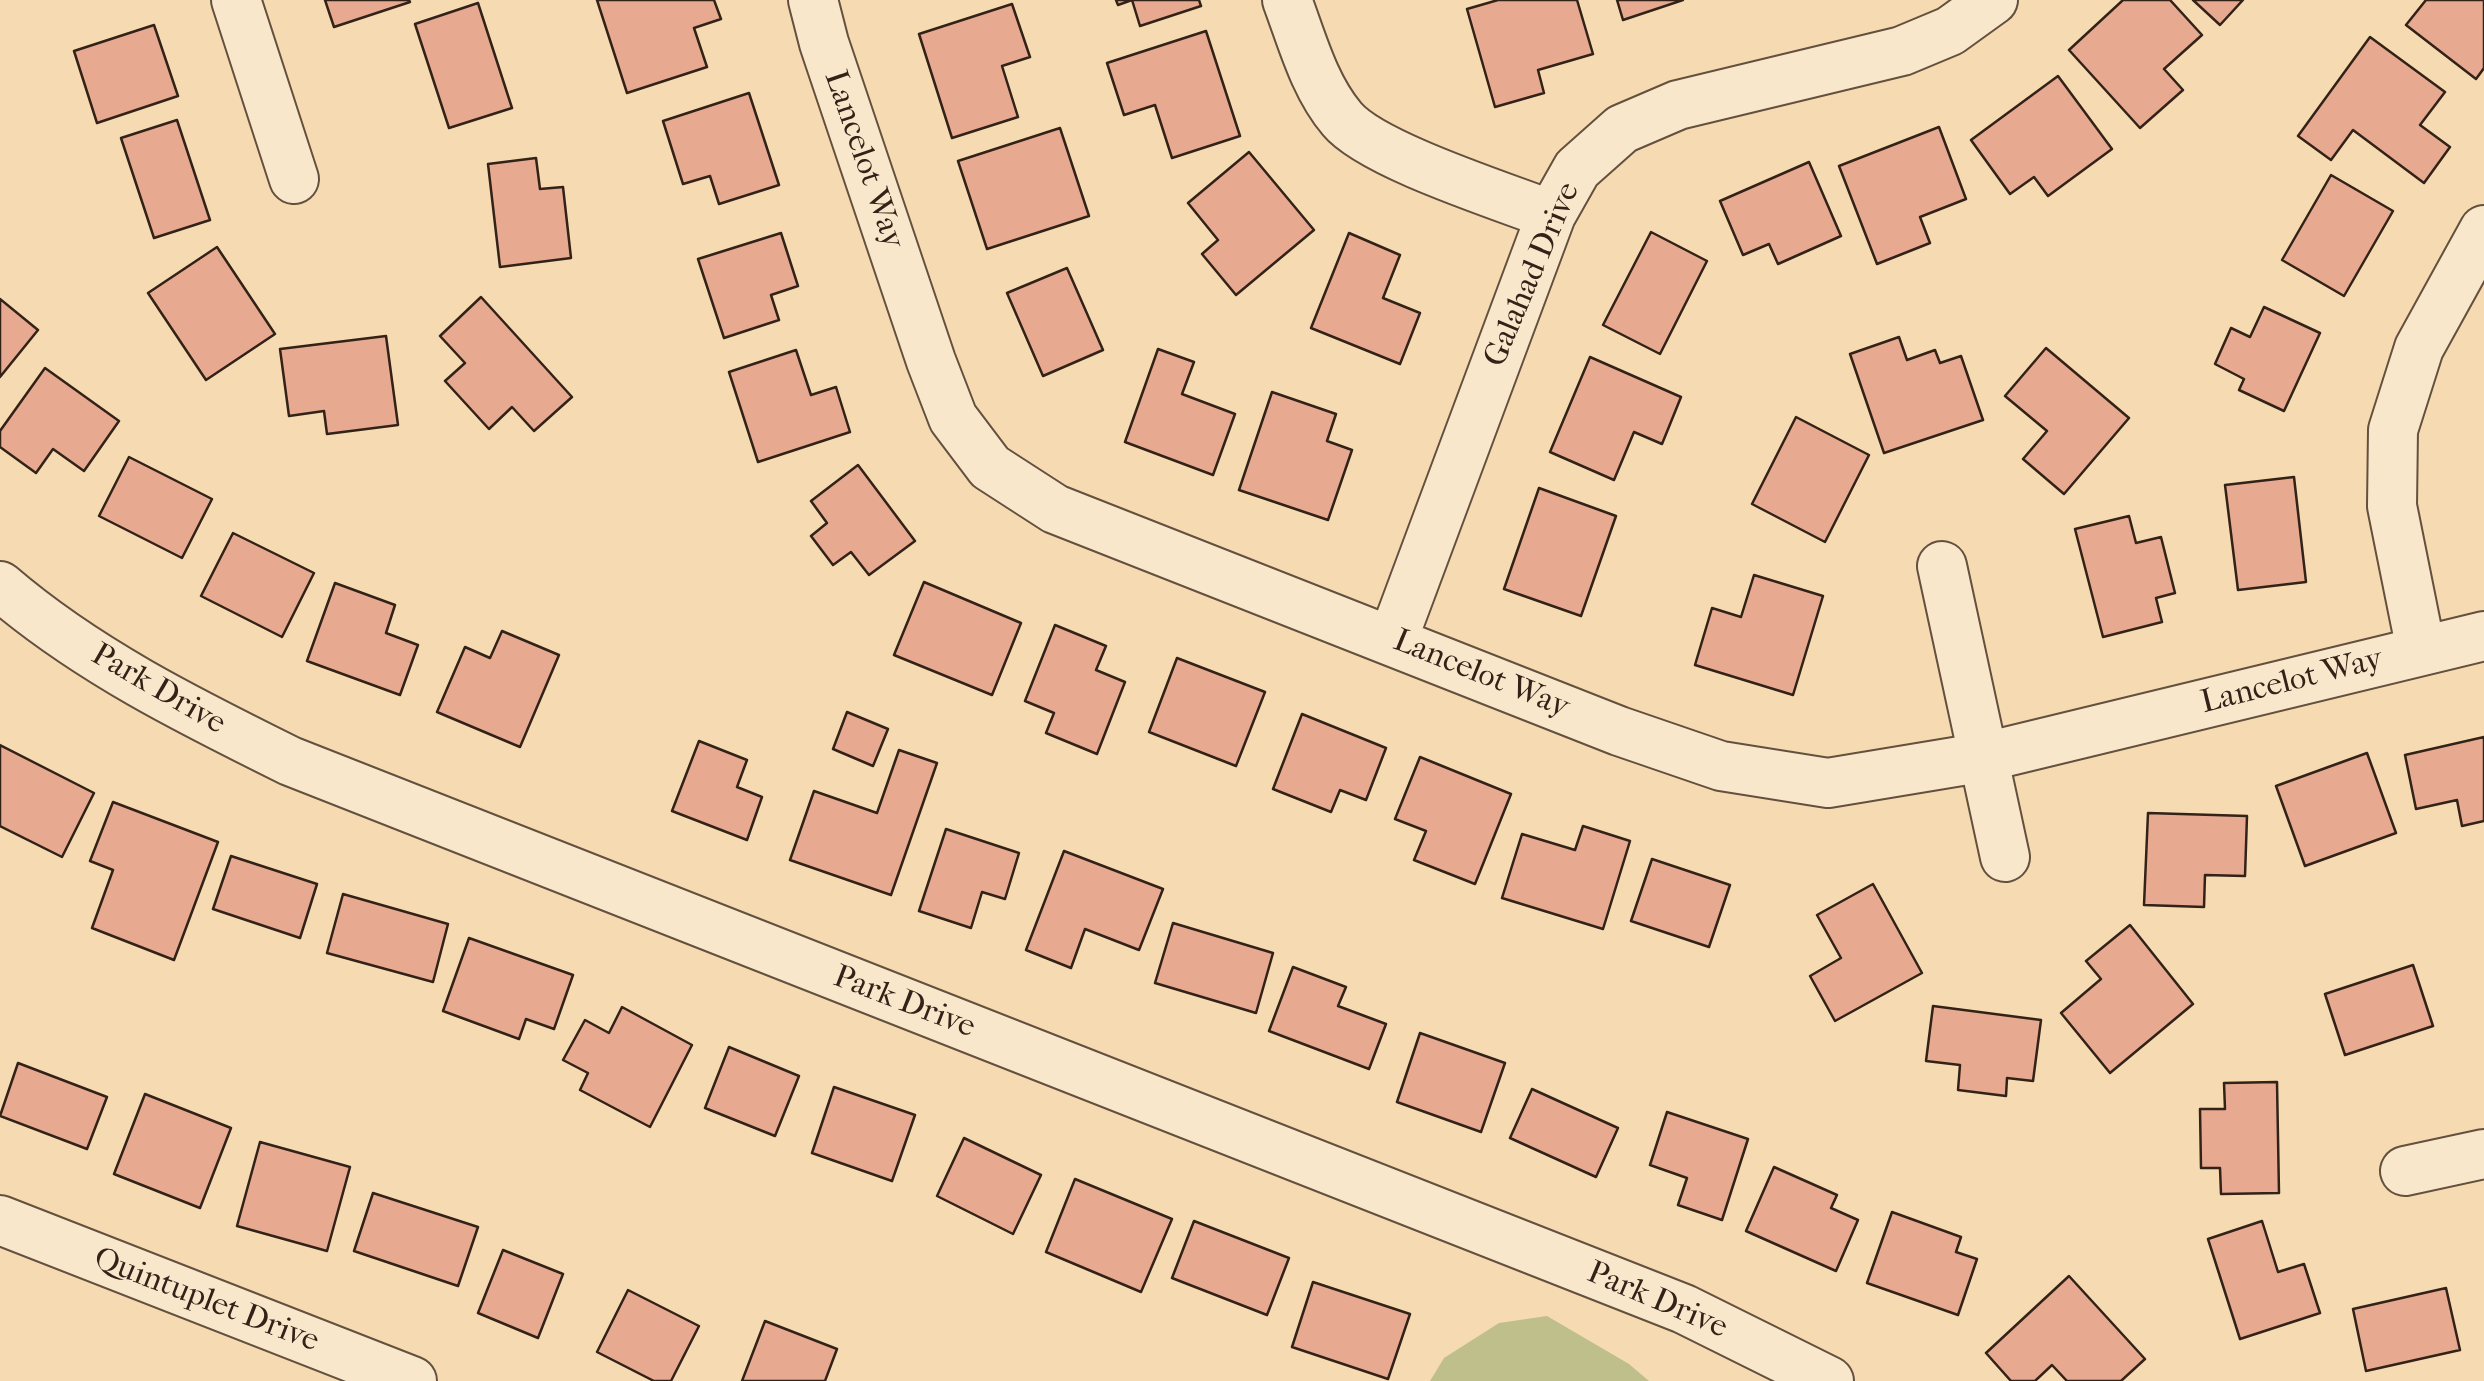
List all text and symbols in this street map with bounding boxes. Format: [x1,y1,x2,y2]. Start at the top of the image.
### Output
street label: Lancelot Way [815,66,911,254]
street label: Galahad Drive [1477,177,1589,373]
street label: Lancelot Way [1388,622,1574,728]
street label: Park Drive [84,636,232,744]
street label: Lancelot Way [2197,641,2387,723]
street label: Park Drive [828,958,980,1048]
street label: Quintuplet Drive [88,1240,324,1362]
street label: Park Drive [1581,1254,1733,1348]

